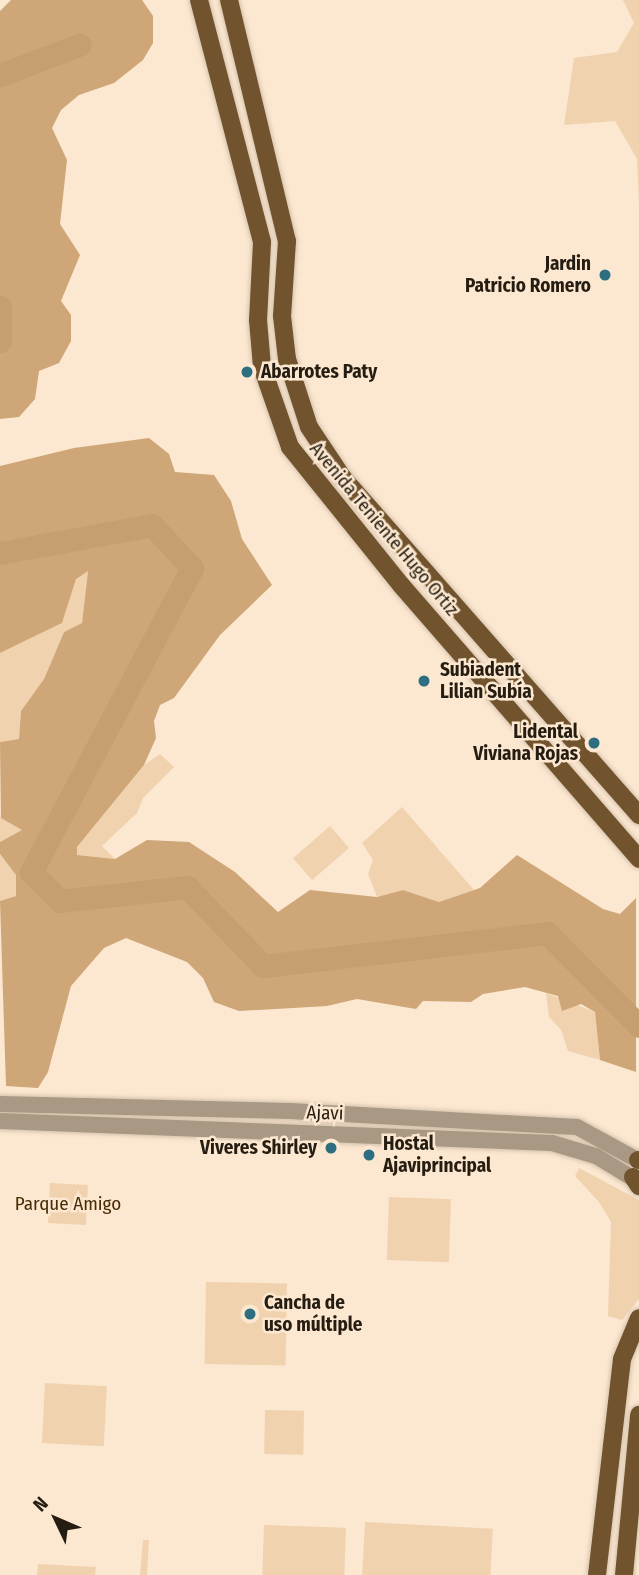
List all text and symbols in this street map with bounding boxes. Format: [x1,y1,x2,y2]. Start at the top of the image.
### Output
place label: Jardin Patricio Romero [465,253,591,297]
marker: Jardin Patricio Romero [597,267,613,283]
place label: Abarrotes Paty [261,361,377,383]
marker: Abarrotes Paty [239,364,255,380]
street label: Avenida Teniente Hugo Ortiz [305,438,463,620]
place label: Subiadent Lilian Subía [440,659,532,703]
marker: Subiadent Lilian Subía [414,671,434,691]
place label: Lidental Viviana Rojas [473,721,578,765]
marker: Lidental Viviana Rojas [584,733,604,753]
street label: Ajavi [306,1101,344,1125]
place label: Hostal Ajaviprincipal [383,1133,491,1177]
place label: Viveres Shirley [200,1137,317,1159]
marker: Viveres Shirley [323,1140,339,1156]
marker: Hostal Ajaviprincipal [361,1147,377,1163]
park label: Parque Amigo [15,1193,121,1215]
place label: Cancha de uso múltiple [264,1292,362,1336]
marker: Cancha de uso múltiple [242,1306,258,1322]
north arrow [21,1484,91,1554]
text: N [28,1492,53,1516]

